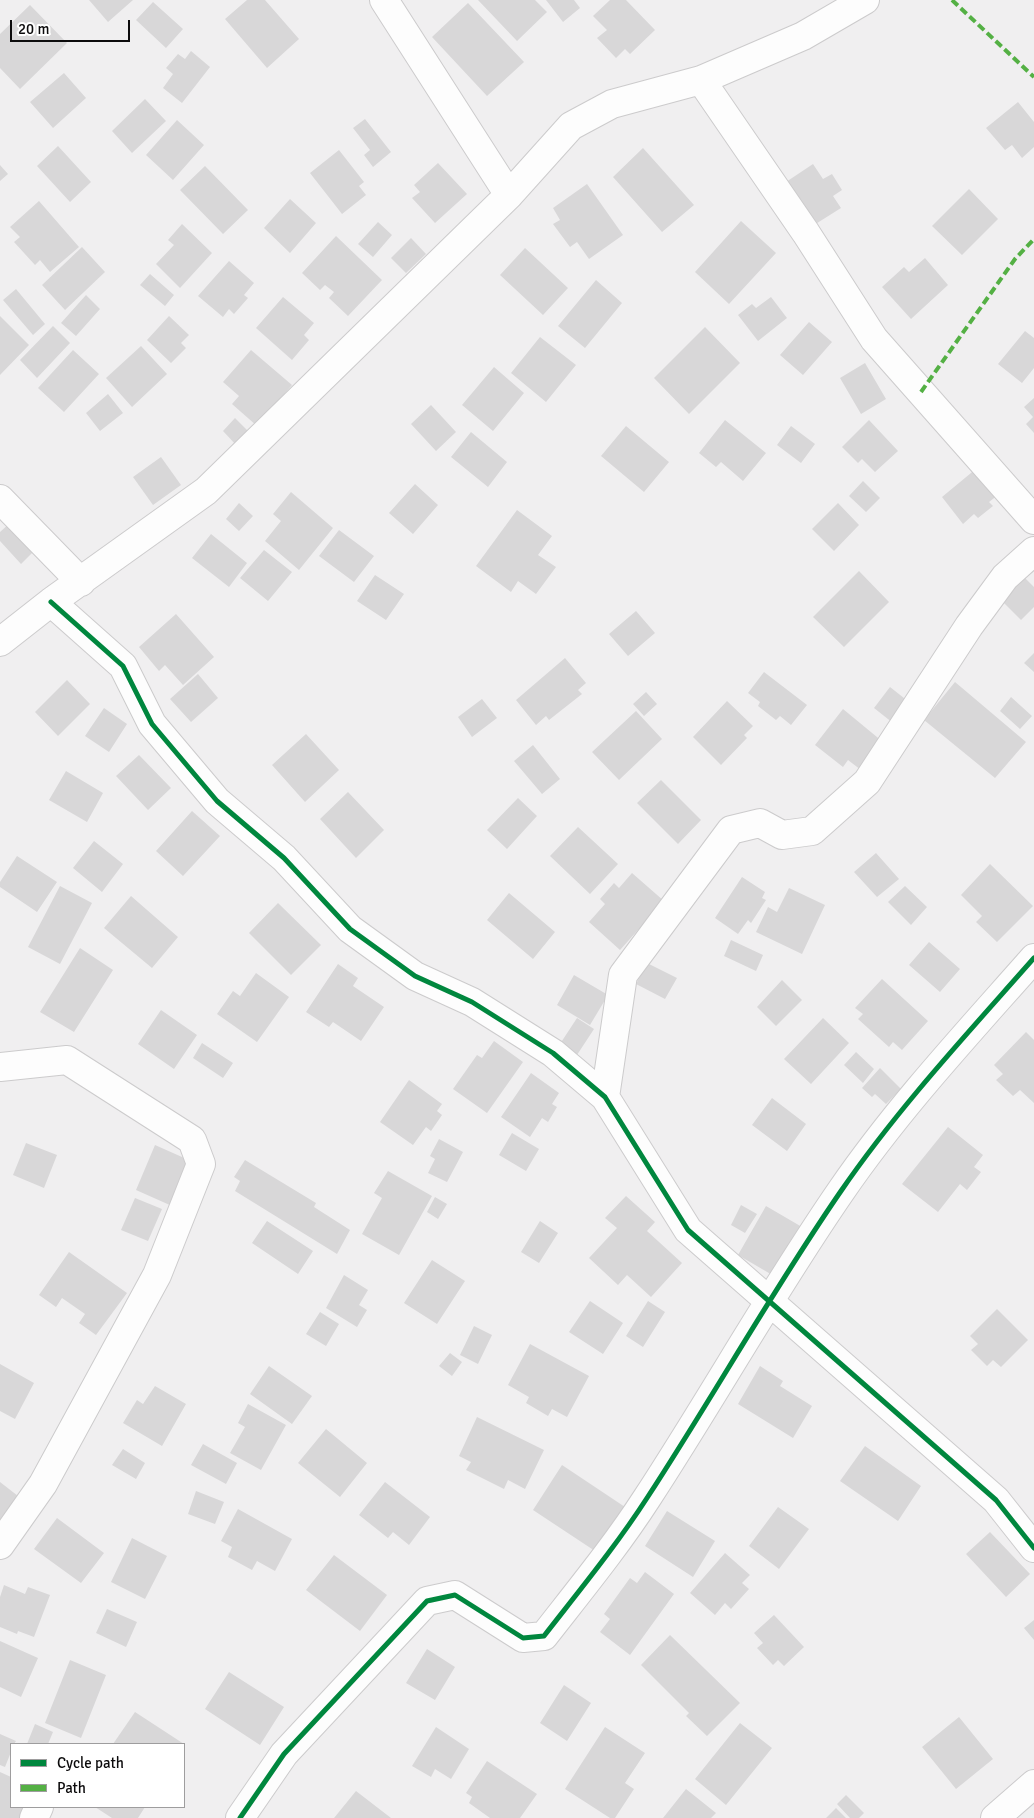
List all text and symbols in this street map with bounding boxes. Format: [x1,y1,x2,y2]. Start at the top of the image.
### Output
scale bar [12,10,132,42]
text: 20 m [18,20,49,38]
legend [10,1743,185,1808]
text: Cycle path [57,1754,124,1772]
text: Path [57,1779,86,1797]

